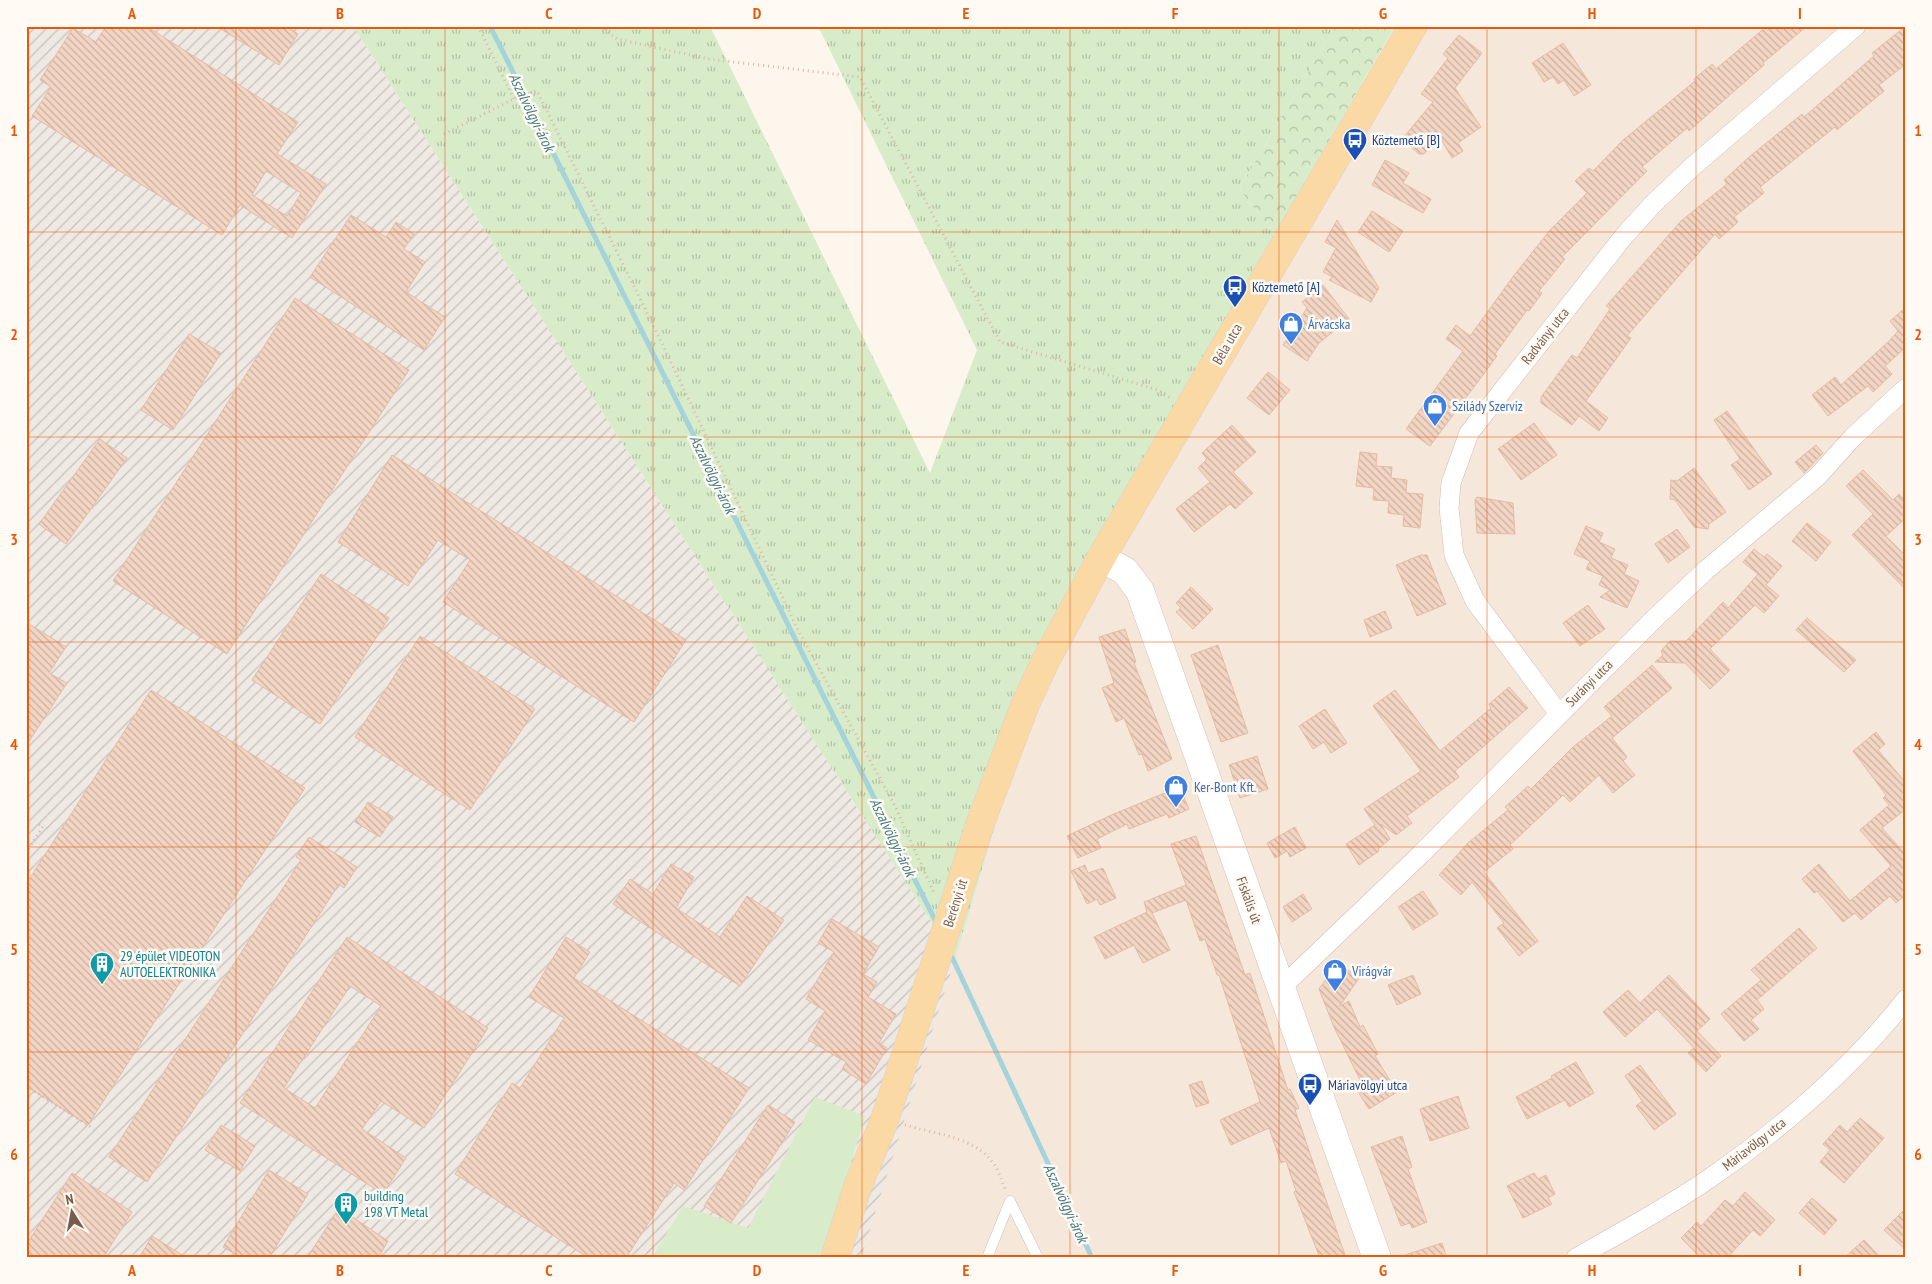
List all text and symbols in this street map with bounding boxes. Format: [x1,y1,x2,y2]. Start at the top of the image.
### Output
text: A [127,3,137,23]
text: B [336,3,344,23]
text: C [545,3,553,23]
text: D [753,3,762,23]
text: E [963,3,970,23]
text: F [1172,3,1179,23]
text: G [1379,3,1387,23]
text: H [1588,3,1596,23]
text: I [1798,3,1802,23]
water label: Aszalvölgyi-árok [505,70,560,156]
text: 1 [10,120,18,140]
text: 1 [1914,120,1922,140]
bus stop icon: Köztemető [B] [1342,127,1368,161]
place label: Köztemető [B] [1372,131,1440,149]
bus stop icon: Köztemető [A] [1222,274,1248,308]
place label: Köztemető [A] [1252,278,1320,296]
street label: Radványi utca [1517,304,1573,368]
shop icon: Árvácska [1278,311,1304,345]
place label: Árvácska [1308,315,1350,333]
street label: Béla utca [1208,320,1246,368]
text: 2 [10,324,18,344]
text: 2 [1914,324,1922,344]
shop icon: Szilády Szerviz [1422,393,1448,427]
place label: Szilády Szerviz [1452,397,1523,415]
water label: Aszalvölgyi-árok [686,432,741,518]
text: 3 [10,529,18,549]
text: 3 [1914,529,1922,549]
street label: Surányi utca [1562,656,1616,710]
text: 4 [10,734,18,754]
text: 4 [1914,734,1922,754]
shop icon: Ker-Bont Kft. [1163,774,1189,808]
place label: Ker-Bont Kft. [1194,778,1256,796]
water label: Aszalvölgyi-árok [866,795,921,881]
street label: Fiskális út [1232,874,1266,926]
street label: Berényi út [939,877,971,929]
text: 5 [10,939,18,959]
text: 5 [1914,939,1922,959]
place label: 29 épület VIDEOTON AUTOELEKTRONIKA [120,947,220,981]
building icon: 29 épület VIDEOTON AUTOELEKTRONIKA [89,951,115,985]
shop icon: Virágvár [1322,958,1348,992]
place label: Virágvár [1351,962,1392,980]
bus stop icon: Máriavölgyi utca [1297,1072,1323,1106]
place label: Máriavölgyi utca [1328,1076,1407,1094]
street label: Máriavölgy utca [1719,1114,1789,1174]
text: 6 [10,1144,18,1164]
text: 6 [1914,1144,1922,1164]
water label: Aszalvölgyi-árok [1039,1160,1093,1248]
north arrow [48,1186,98,1236]
place label: building 198 VT Metal [364,1187,429,1221]
text: N [64,1190,75,1209]
building icon: building 198 VT Metal [333,1191,359,1225]
text: A [127,1260,137,1280]
text: B [336,1260,344,1280]
text: C [545,1260,553,1280]
text: D [753,1260,762,1280]
text: E [963,1260,970,1280]
text: F [1172,1260,1179,1280]
text: G [1379,1260,1387,1280]
text: H [1588,1260,1596,1280]
text: I [1798,1260,1802,1280]

